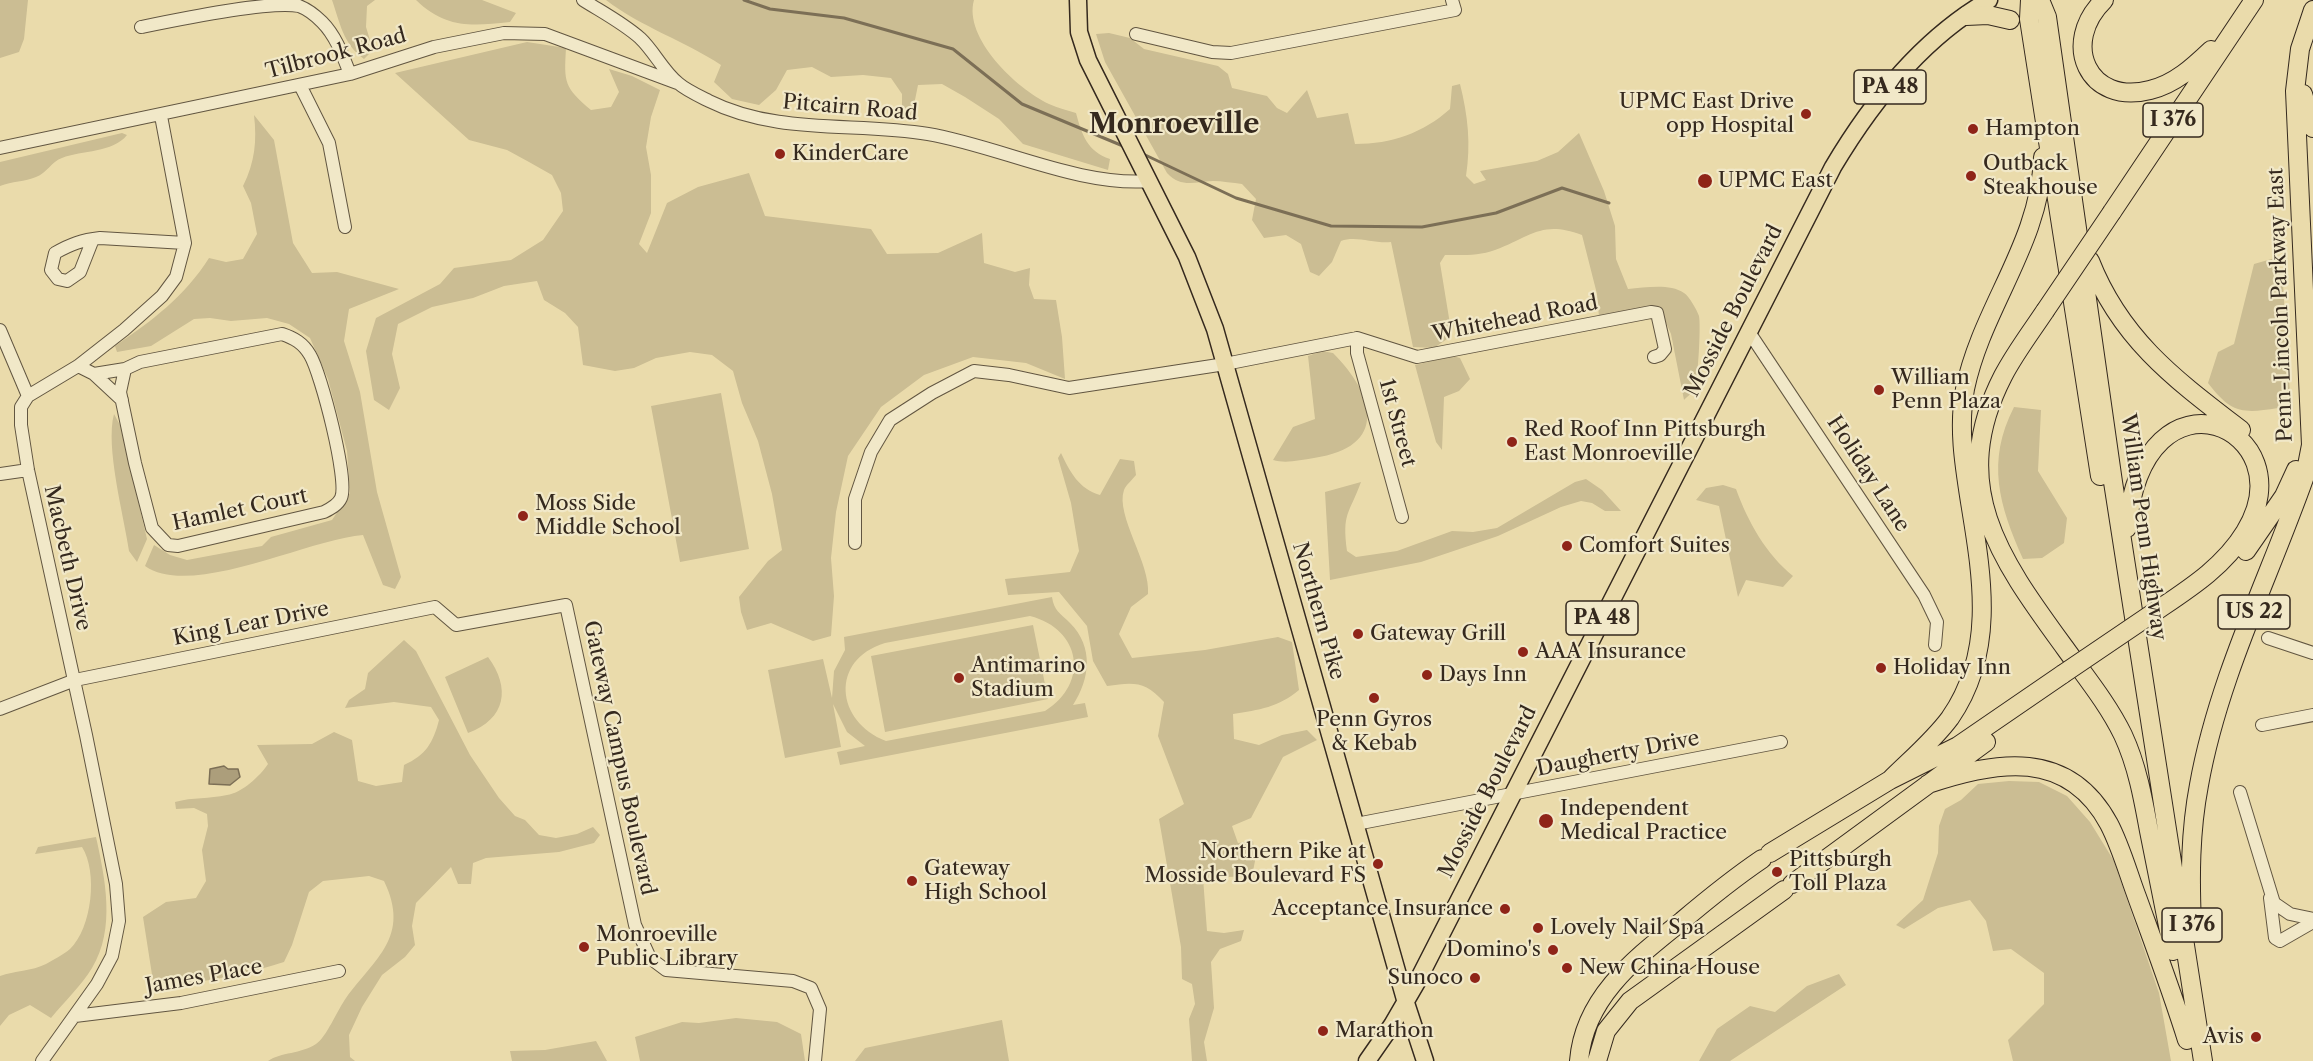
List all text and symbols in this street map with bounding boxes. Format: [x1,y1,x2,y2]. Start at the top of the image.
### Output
street label: Tilbrook Road [263,23,409,85]
road number: PA 48 [1854,70,1926,104]
place label: UPMC East Drive opp Hospital [1619,89,1794,139]
street label: Pitcairn Road [781,90,919,126]
road number: I 376 [2143,103,2203,137]
marker: UPMC East Drive opp Hospital [1799,107,1813,121]
district label: Monroeville [1089,109,1259,141]
place label: Hampton [1985,116,2080,142]
marker: Hampton [1966,122,1980,136]
place label: KinderCare [792,141,909,167]
marker: KinderCare [773,147,787,161]
place label: Outback Steakhouse [1983,151,2098,201]
street label: Penn-Lincoln Parkway East [2264,167,2298,443]
place label: UPMC East [1718,168,1833,194]
marker: Outback Steakhouse [1964,169,1978,183]
marker: UPMC East [1696,172,1714,190]
street label: Mosside Boulevard [1680,221,1788,401]
street label: Whitehead Road [1430,291,1600,347]
place label: William Penn Plaza [1891,365,2001,415]
street label: 1st Street [1373,376,1421,470]
marker: William Penn Plaza [1872,383,1886,397]
street label: Holiday Lane [1821,411,1915,537]
street label: William Penn Highway [2115,412,2171,642]
place label: Red Roof Inn Pittsburgh East Monroeville [1524,417,1766,467]
marker: Red Roof Inn Pittsburgh East Monroeville [1505,435,1519,449]
street label: Macbeth Drive [38,483,96,633]
street label: Hamlet Court [170,483,310,537]
place label: Moss Side Middle School [535,491,680,541]
marker: Moss Side Middle School [516,509,530,523]
place label: Comfort Suites [1579,533,1730,559]
street label: Northern Pike [1286,539,1350,683]
marker: Comfort Suites [1560,539,1574,553]
road number: US 22 [2218,595,2290,629]
street label: King Lear Drive [171,597,331,651]
road number: PA 48 [1566,601,1638,635]
street label: Gateway Campus Boulevard [578,618,660,898]
place label: Gateway Grill [1370,621,1506,647]
marker: Gateway Grill [1351,627,1365,641]
place label: AAA Insurance [1535,639,1686,665]
marker: AAA Insurance [1516,645,1530,659]
place label: Antimarino Stadium [971,653,1085,703]
place label: Holiday Inn [1893,655,2011,681]
marker: Holiday Inn [1874,661,1888,675]
place label: Days Inn [1439,662,1527,688]
marker: Days Inn [1420,668,1434,682]
marker: Antimarino Stadium [952,671,966,685]
marker: Penn Gyros & Kebab [1367,691,1381,705]
street label: Mosside Boulevard [1434,702,1542,882]
place label: Penn Gyros & Kebab [1316,707,1432,757]
street label: Daugherty Drive [1535,726,1701,782]
place label: Independent Medical Practice [1560,796,1727,846]
marker: Independent Medical Practice [1537,812,1555,830]
place label: Northern Pike at Mosside Boulevard FS [1145,839,1366,889]
place label: Pittsburgh Toll Plaza [1789,847,1892,897]
place label: Gateway High School [924,856,1047,906]
marker: Northern Pike at Mosside Boulevard FS [1371,857,1385,871]
marker: Pittsburgh Toll Plaza [1770,865,1784,879]
marker: Gateway High School [905,874,919,888]
place label: Acceptance Insurance [1272,896,1493,922]
marker: Acceptance Insurance [1498,902,1512,916]
road number: I 376 [2162,908,2222,942]
place label: Lovely Nail Spa [1550,915,1705,941]
marker: Lovely Nail Spa [1531,921,1545,935]
place label: Monroeville Public Library [596,922,738,972]
place label: Domino's [1446,937,1541,963]
marker: Monroeville Public Library [577,940,591,954]
marker: Domino's [1546,943,1560,957]
street label: James Place [144,954,264,1000]
place label: New China House [1579,955,1760,981]
marker: New China House [1560,961,1574,975]
place label: Sunoco [1388,965,1463,991]
marker: Sunoco [1468,971,1482,985]
place label: Marathon [1335,1018,1434,1044]
marker: Marathon [1316,1024,1330,1038]
place label: Avis [2203,1024,2244,1050]
marker: Avis [2249,1030,2263,1044]

